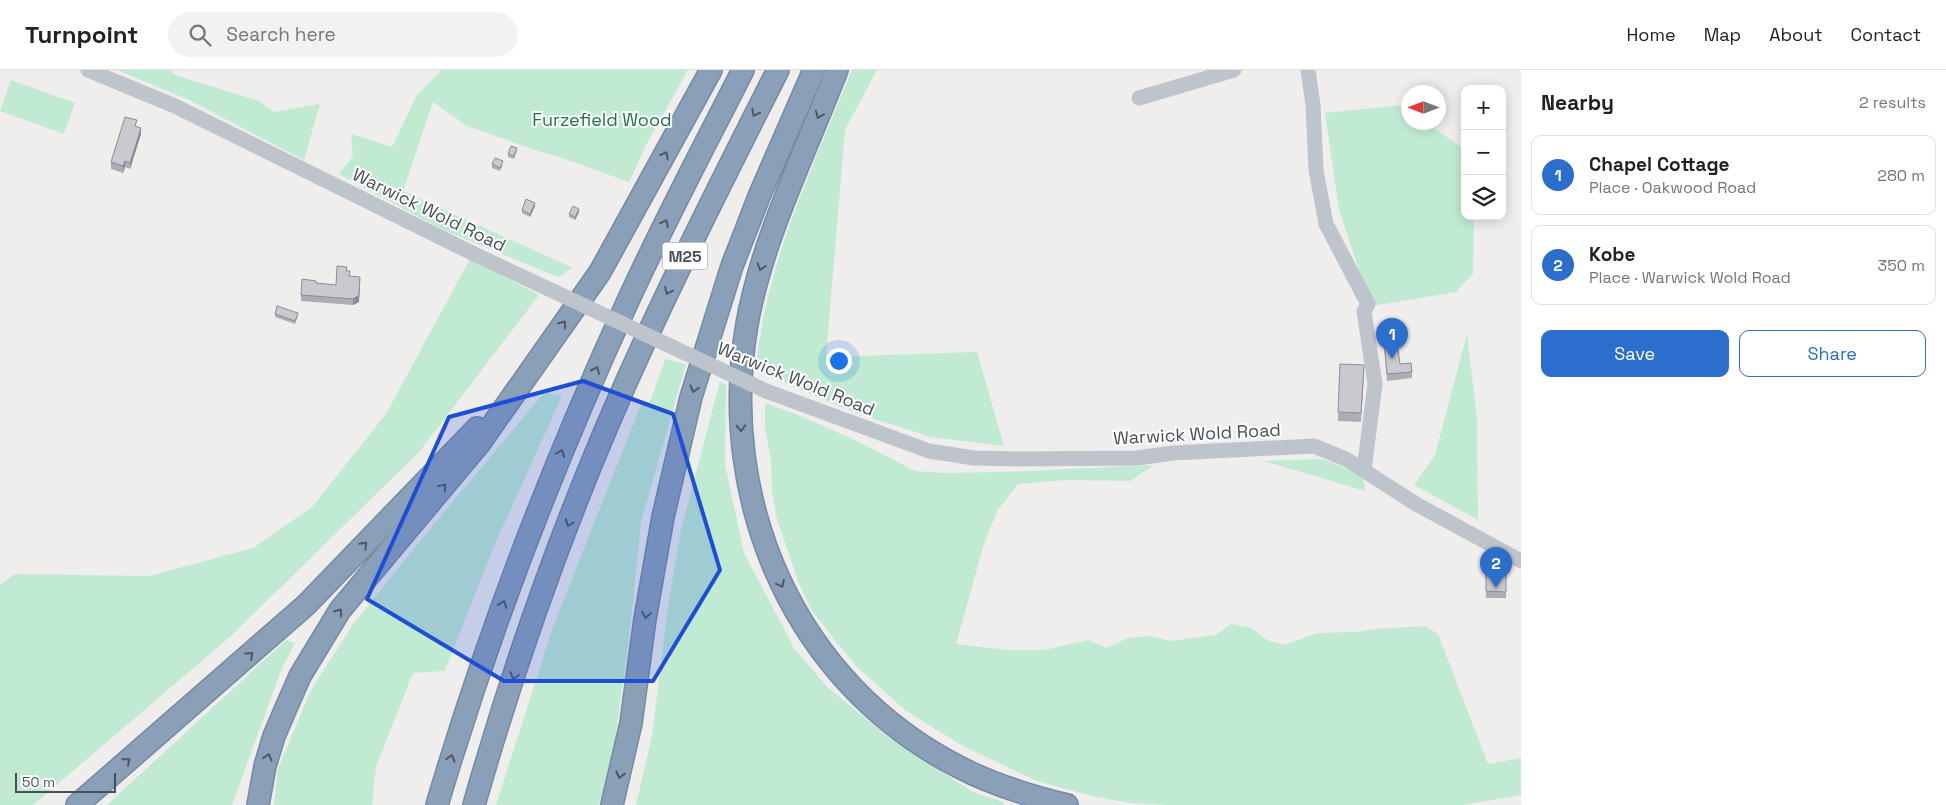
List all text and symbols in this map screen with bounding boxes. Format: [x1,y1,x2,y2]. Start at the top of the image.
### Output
search box [168,12,518,57]
text: Turnpoint [25,19,138,50]
icon: search [186,21,214,49]
text: Search here [226,22,336,47]
text: Home [1627,23,1676,46]
text: Map [1704,23,1741,46]
text: About [1769,23,1823,46]
text: Contact [1851,23,1921,46]
north arrow [1401,85,1446,130]
map controls [1461,85,1506,220]
button: + [1461,85,1506,130]
text: Nearby [1541,89,1614,116]
text: 2 results [1859,92,1926,113]
park label: Furzefield Wood [532,108,672,131]
one-way arrow [751,108,761,117]
one-way arrow [814,110,825,119]
button: − [1461,130,1506,175]
one-way arrow [658,151,668,160]
text: Chapel Cottage [1589,152,1730,177]
street label: Warwick Wold Road [349,162,510,257]
text: 1 [1554,165,1562,186]
text: 280 m [1877,165,1925,186]
button: layers [1461,175,1506,220]
text: Place · Oakwood Road [1589,177,1756,198]
one-way arrow [659,219,669,228]
road number: M25 [662,242,708,270]
text: Kobe [1589,242,1635,267]
text: 2 [1553,255,1563,276]
text: 350 m [1878,255,1925,276]
one-way arrow [756,262,766,271]
text: Place · Warwick Wold Road [1589,267,1791,288]
one-way arrow [664,285,674,294]
pin: 1 [1376,318,1408,359]
one-way arrow [557,320,566,330]
button: Save [1541,330,1729,377]
button: Share [1739,330,1926,377]
street label: Warwick Wold Road [714,336,878,421]
your location [826,348,852,374]
one-way arrow [590,366,601,375]
one-way arrow [689,384,699,393]
street label: Warwick Wold Road [1113,418,1281,449]
one-way arrow [736,424,746,432]
one-way arrow [555,449,566,458]
one-way arrow [438,484,447,493]
one-way arrow [564,518,574,526]
one-way arrow [358,541,367,550]
pin: 2 [1480,547,1512,588]
one-way arrow [775,579,785,588]
one-way arrow [497,600,507,609]
one-way arrow [333,608,342,618]
one-way arrow [641,611,652,619]
one-way arrow [244,652,253,661]
one-way arrow [510,671,520,679]
one-way arrow [263,754,273,762]
one-way arrow [445,754,456,763]
one-way arrow [121,757,130,766]
scale bar [15,770,116,793]
one-way arrow [615,771,626,780]
text: 50 m [22,773,55,791]

